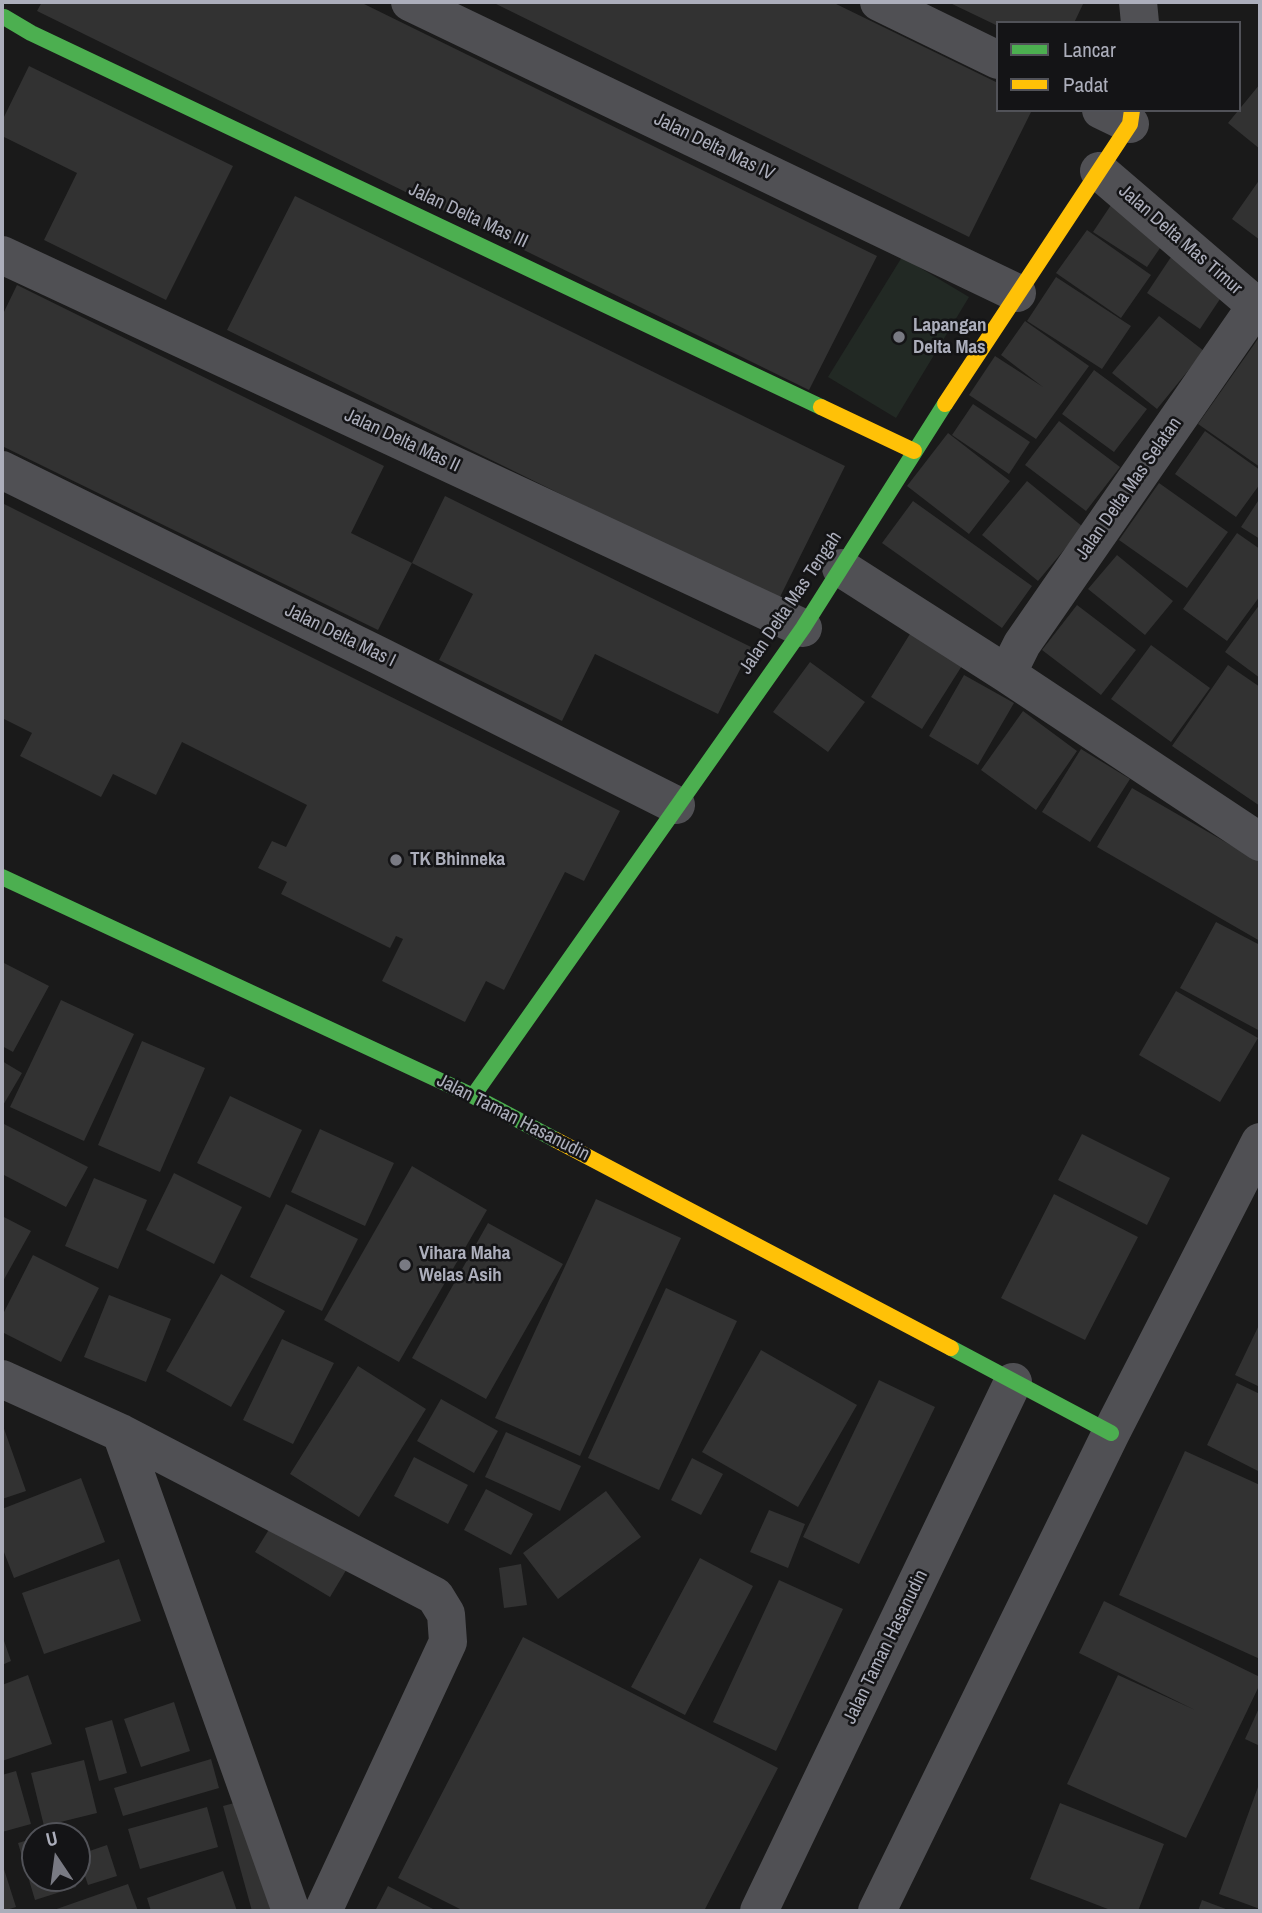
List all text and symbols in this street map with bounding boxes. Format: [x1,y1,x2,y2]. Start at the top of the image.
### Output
legend [996,21,1241,112]
text: Lancar [1063,35,1116,64]
text: Padat [1063,70,1108,99]
street label: Jalan Delta Mas IV [650,108,778,186]
street label: Jalan Delta Mas III [405,178,531,254]
street label: Jalan Delta Mas Timur [1114,180,1246,300]
place label: Lapangan Delta Mas [913,315,987,359]
marker: Lapangan Delta Mas [891,329,907,345]
street label: Jalan Delta Mas II [341,404,463,478]
street label: Jalan Delta Mas Selatan [1071,413,1187,565]
street label: Jalan Delta Mas Tengah [735,527,847,679]
street label: Jalan Delta Mas I [281,599,399,673]
place label: TK Bhinneka [410,849,505,871]
marker: TK Bhinneka [388,852,404,868]
street label: Jalan Taman Hasanudin [433,1070,593,1166]
place label: Vihara Maha Welas Asih [419,1243,511,1287]
marker: Vihara Maha Welas Asih [397,1257,413,1273]
street label: Jalan Taman Hasanudin [839,1566,933,1728]
north arrow [21,1822,91,1892]
text: U [43,1825,60,1852]

